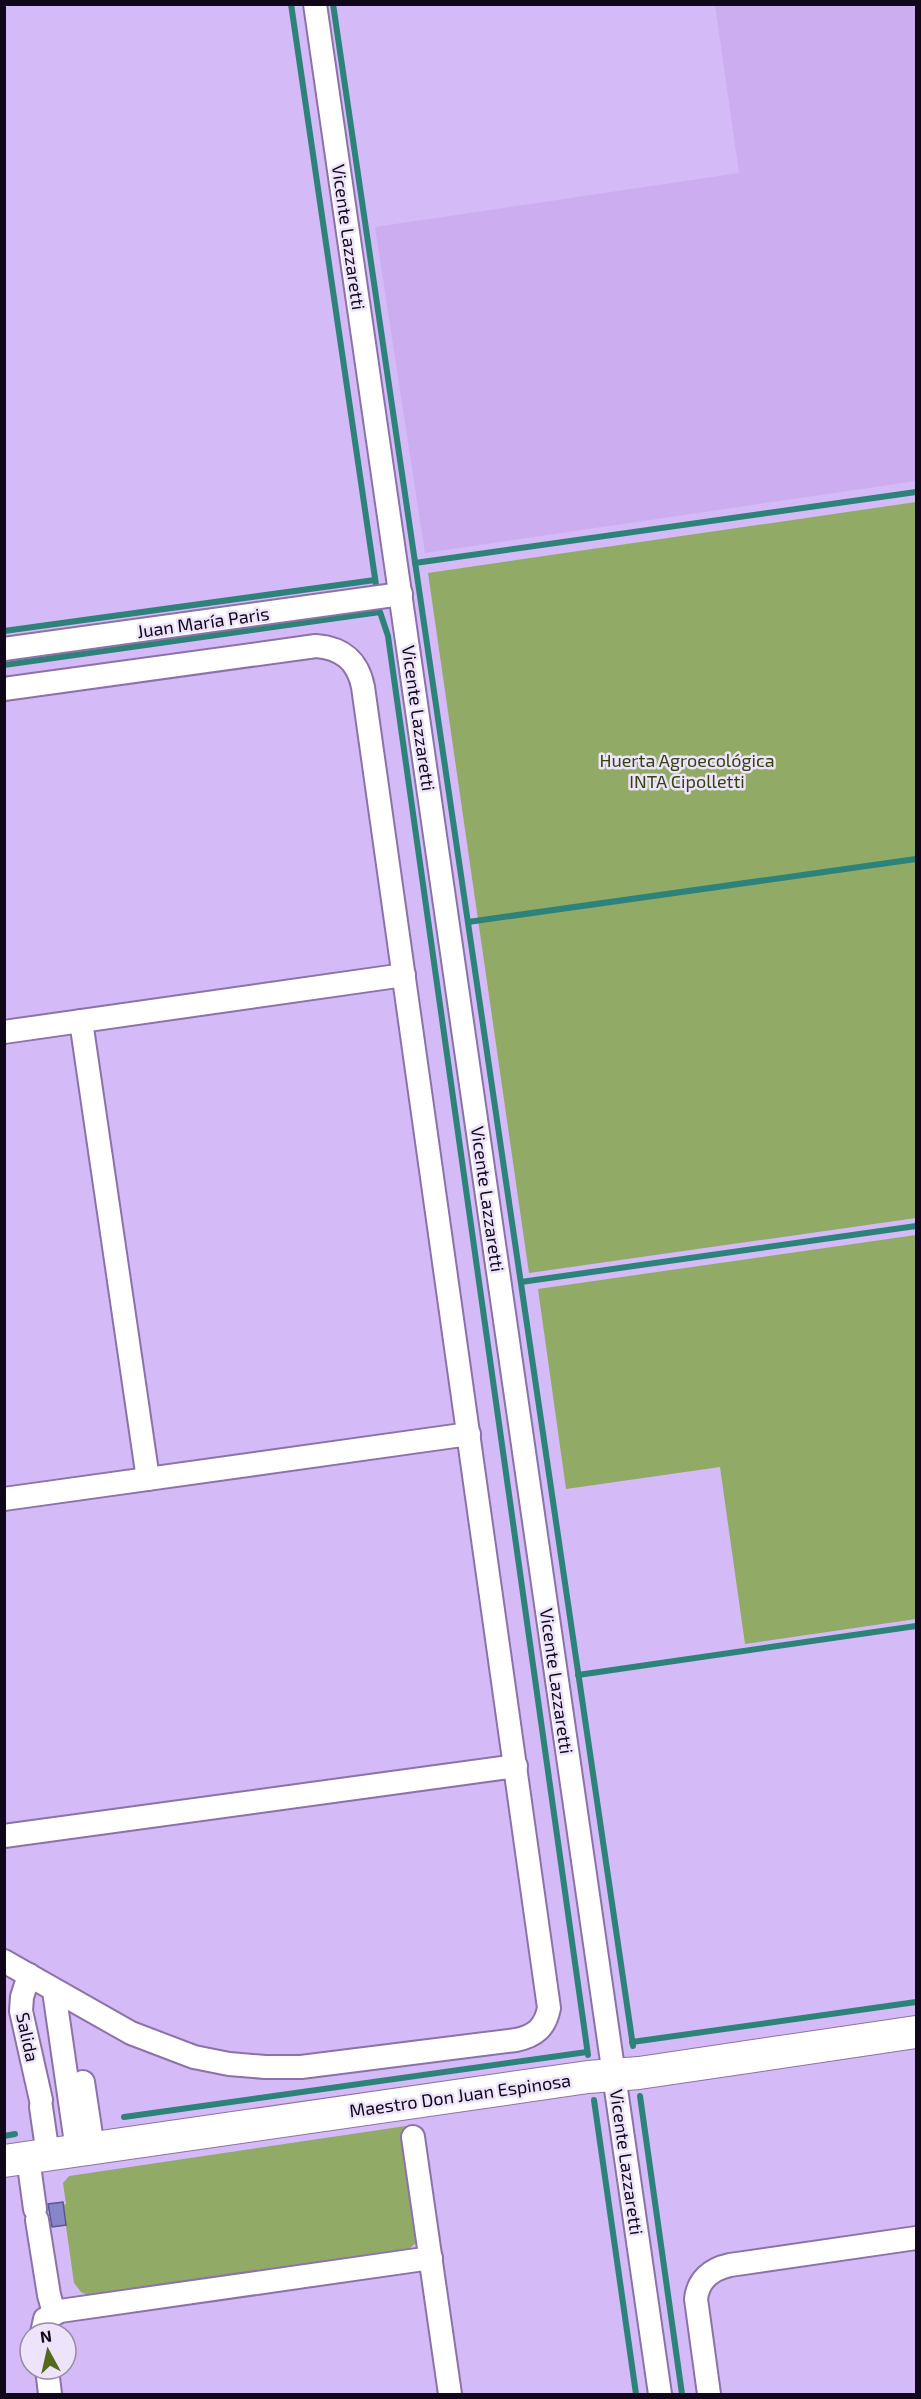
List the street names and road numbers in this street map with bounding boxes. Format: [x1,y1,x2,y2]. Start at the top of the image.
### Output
street label: Vicente Lazzaretti [328,163,370,311]
street label: Juan María Paris [135,602,271,642]
street label: Vicente Lazzaretti [398,644,440,792]
street label: Vicente Lazzaretti [467,1125,509,1273]
street label: Vicente Lazzaretti [536,1607,578,1755]
street label: Salida [12,2010,44,2064]
street label: Maestro Don Juan Espinosa [348,2069,572,2121]
street label: Vicente Lazzaretti [606,2088,648,2236]

